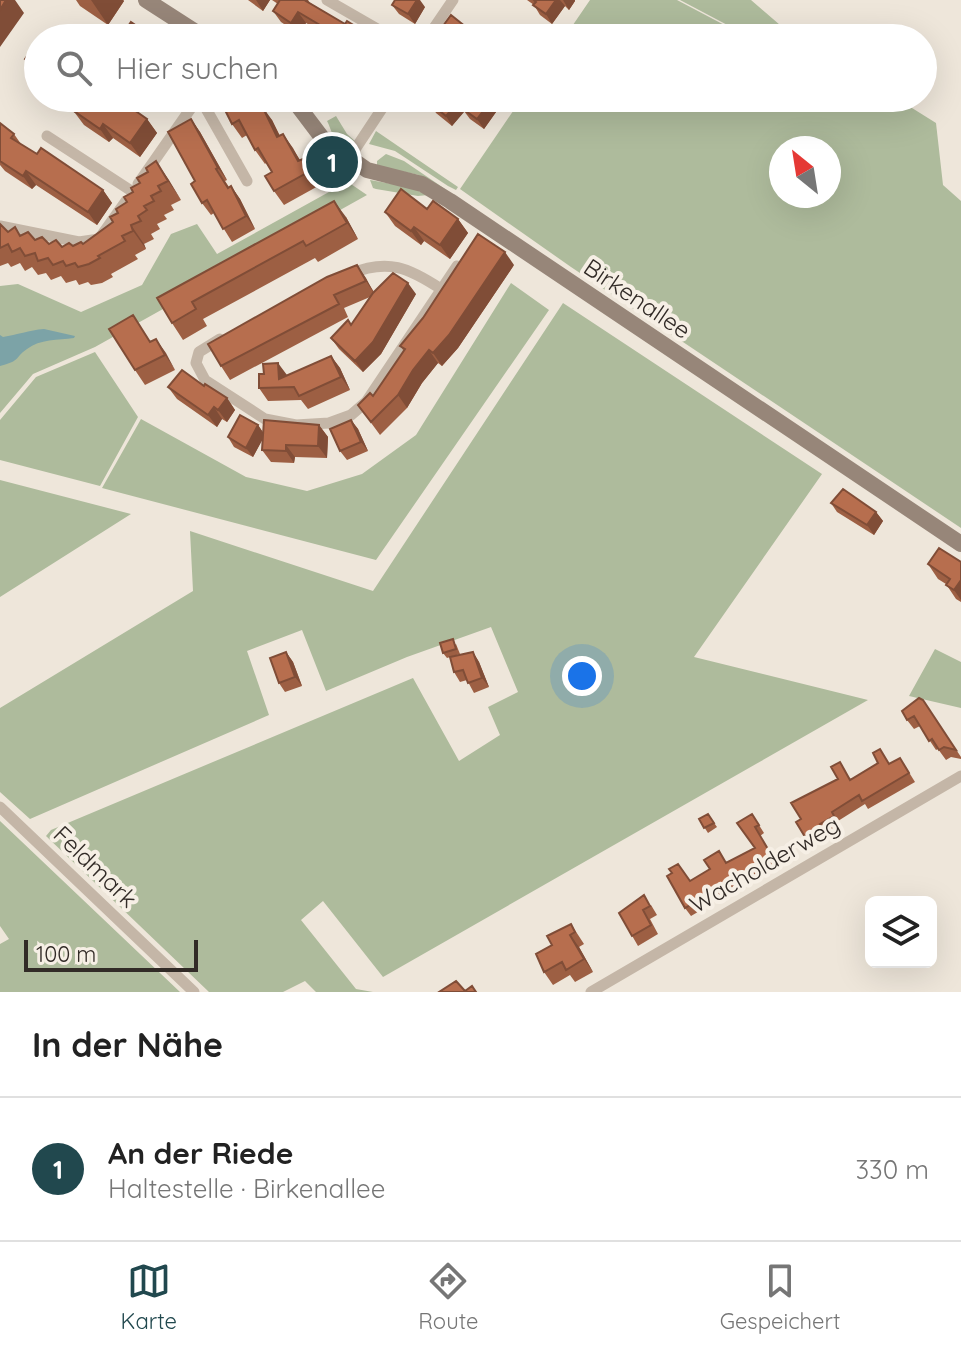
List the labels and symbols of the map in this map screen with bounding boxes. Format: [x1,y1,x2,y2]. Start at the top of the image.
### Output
pin: 1 [306,132,358,192]
north arrow [769,136,841,208]
street label: Birkenallee [579,252,697,345]
your location [562,656,602,696]
street label: Wacholderweg [684,809,845,919]
street label: Feldmark [47,819,144,914]
scale bar [24,936,198,972]

